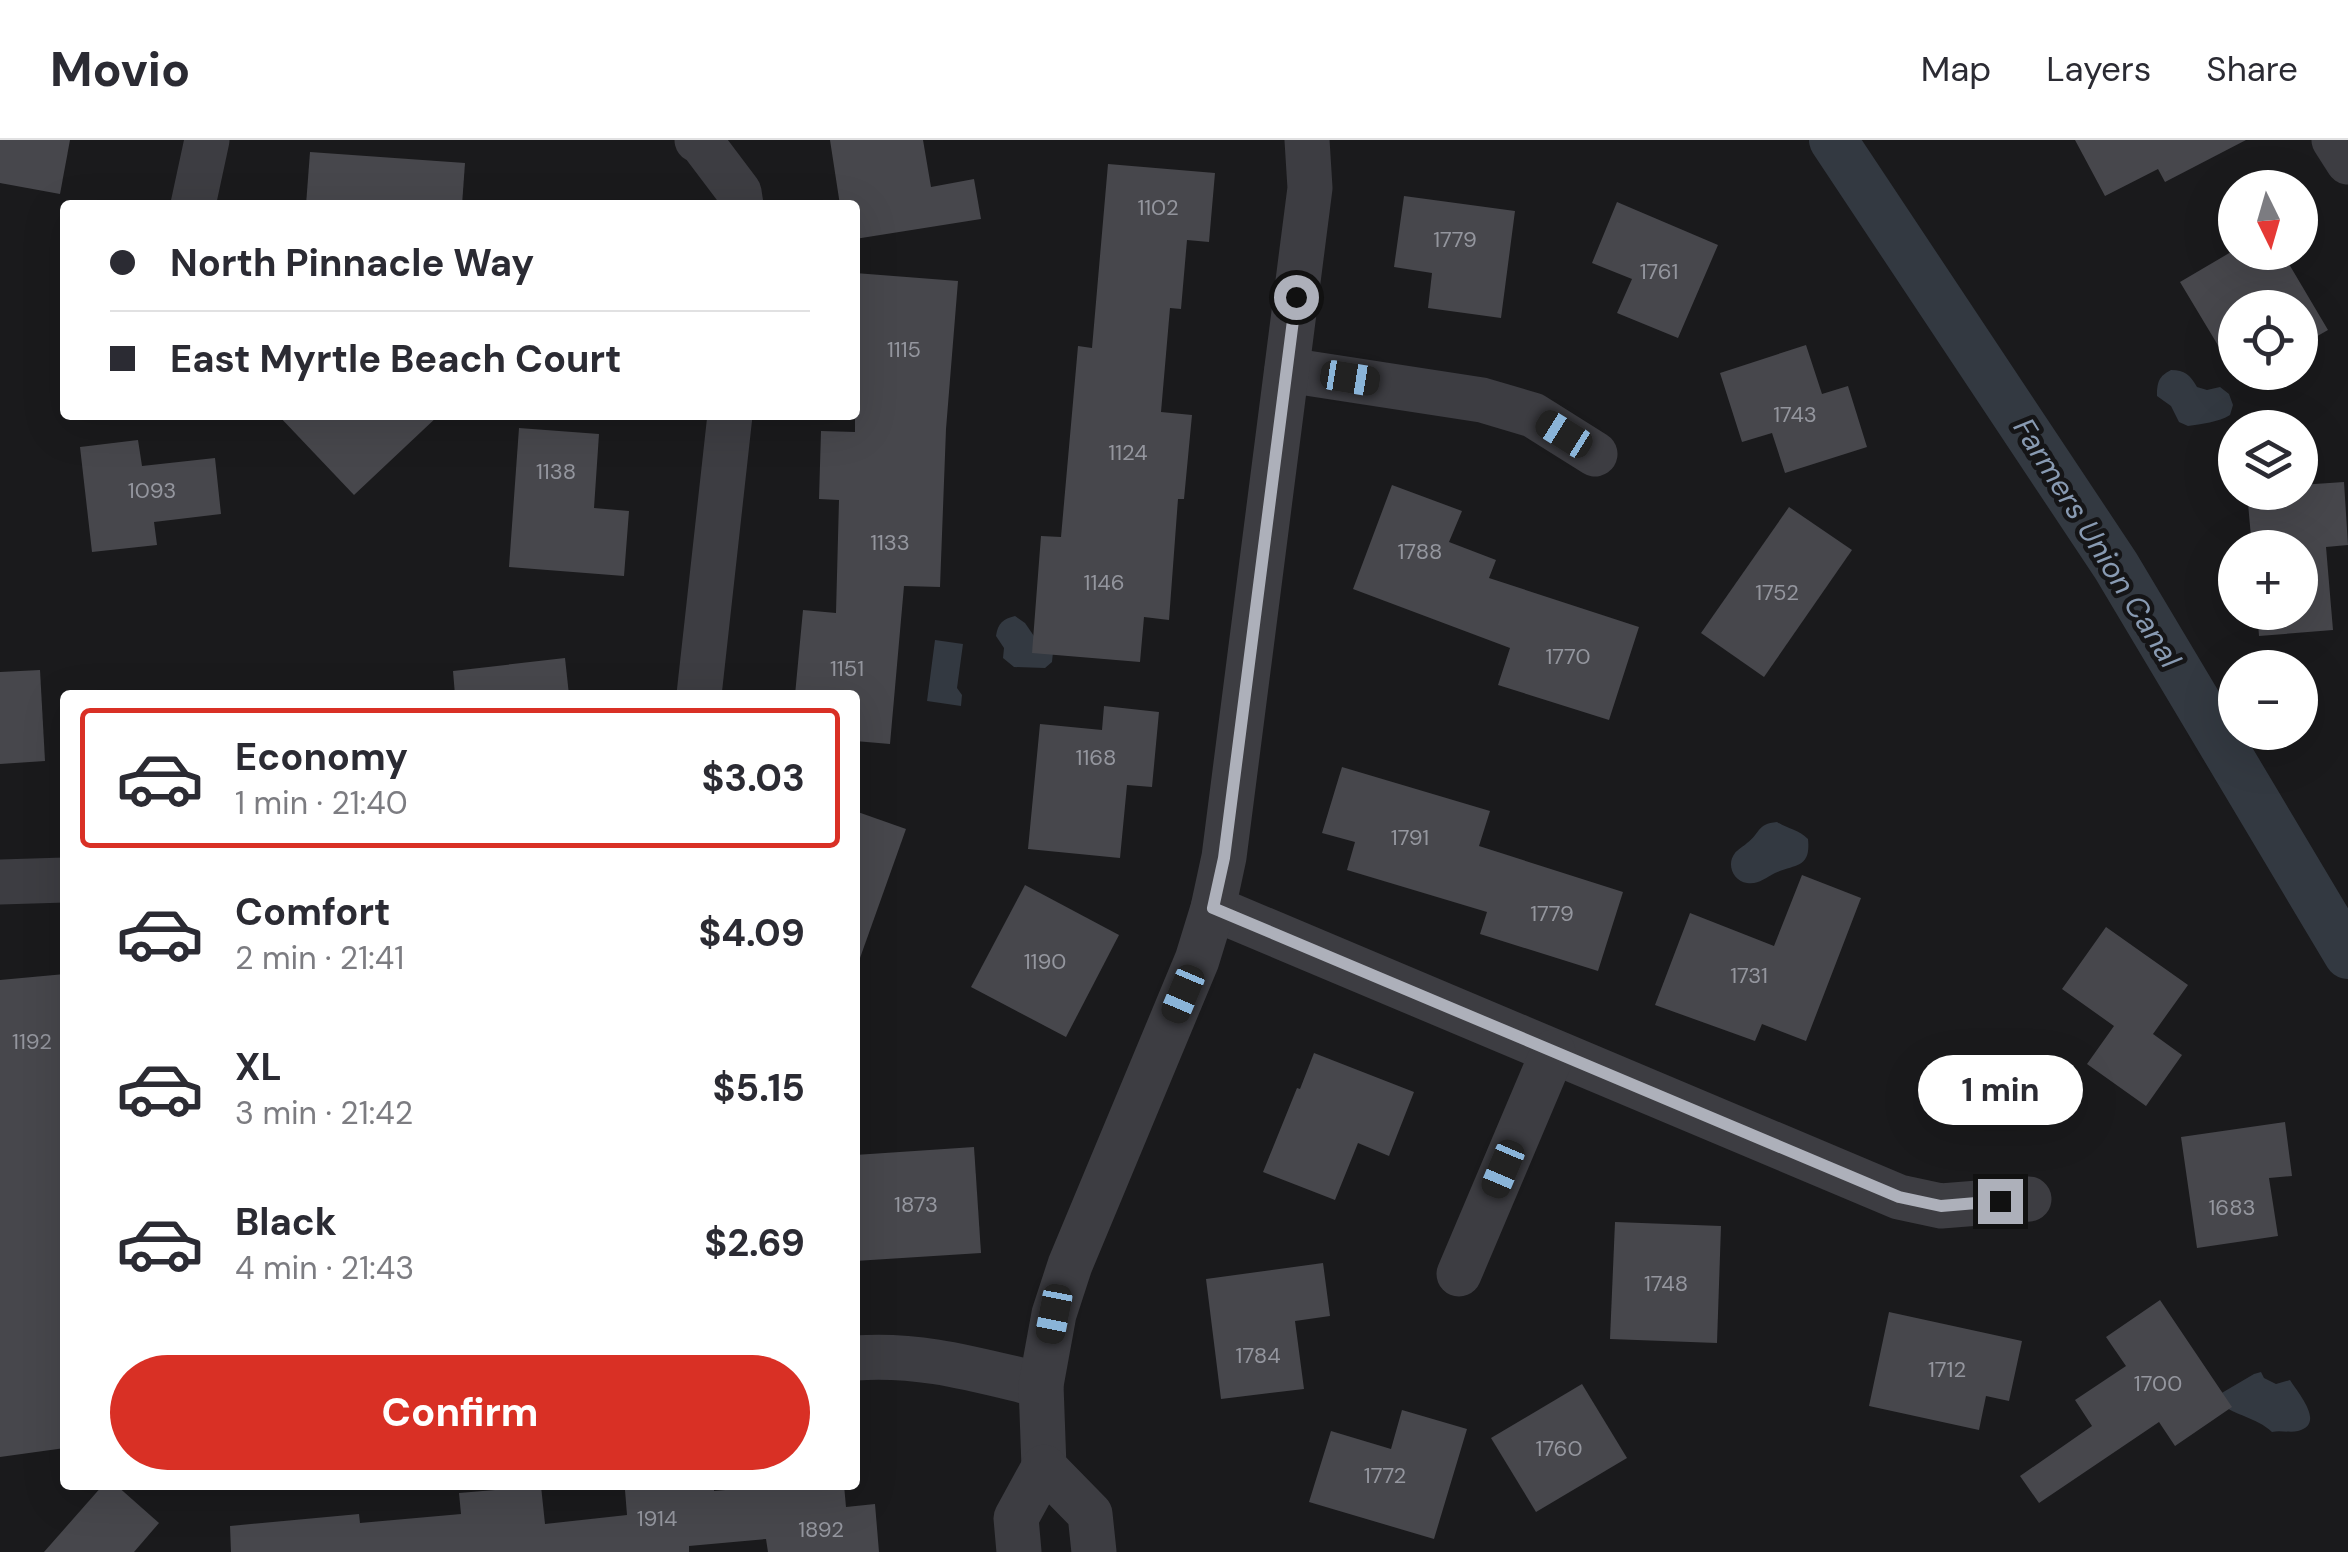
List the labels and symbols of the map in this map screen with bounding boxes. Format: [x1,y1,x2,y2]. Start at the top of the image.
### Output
north arrow [2218,170,2318,270]
house number: 1102 [1137,193,1179,222]
house number: 1779 [1433,225,1477,254]
house number: 1761 [1640,257,1678,286]
route start [1274,275,1319,320]
house number: 1115 [887,335,921,364]
car [1318,358,1382,398]
house number: 1743 [1773,400,1817,429]
car [1531,405,1597,463]
water label: Farmers Union Canal [2005,411,2191,676]
house number: 1124 [1108,438,1148,467]
house number: 1138 [536,457,576,486]
house number: 1093 [128,476,176,505]
house number: 1133 [870,528,910,557]
house number: 1788 [1398,537,1443,566]
house number: 1146 [1084,568,1124,597]
house number: 1752 [1755,578,1799,607]
house number: 1770 [1545,642,1591,671]
house number: 1151 [830,654,864,683]
house number: 1168 [1076,743,1116,772]
house number: 1791 [1391,823,1429,852]
house number: 1779 [1530,899,1574,928]
house number: 1190 [1024,947,1066,976]
car [1157,961,1209,1027]
house number: 1731 [1730,961,1768,990]
house number: 1192 [12,1027,52,1056]
callout: 1 min [1918,1056,2082,1126]
car [1477,1136,1529,1202]
route end [1978,1179,2023,1224]
house number: 1873 [894,1190,938,1219]
house number: 1683 [2208,1193,2256,1222]
house number: 1748 [1644,1269,1688,1298]
car [1034,1282,1074,1346]
house number: 1784 [1236,1341,1280,1370]
house number: 1712 [1928,1355,1966,1384]
house number: 1700 [2134,1369,2182,1398]
house number: 1760 [1536,1434,1582,1463]
house number: 1772 [1364,1461,1406,1490]
house number: 1914 [637,1504,677,1533]
house number: 1892 [798,1515,844,1544]

